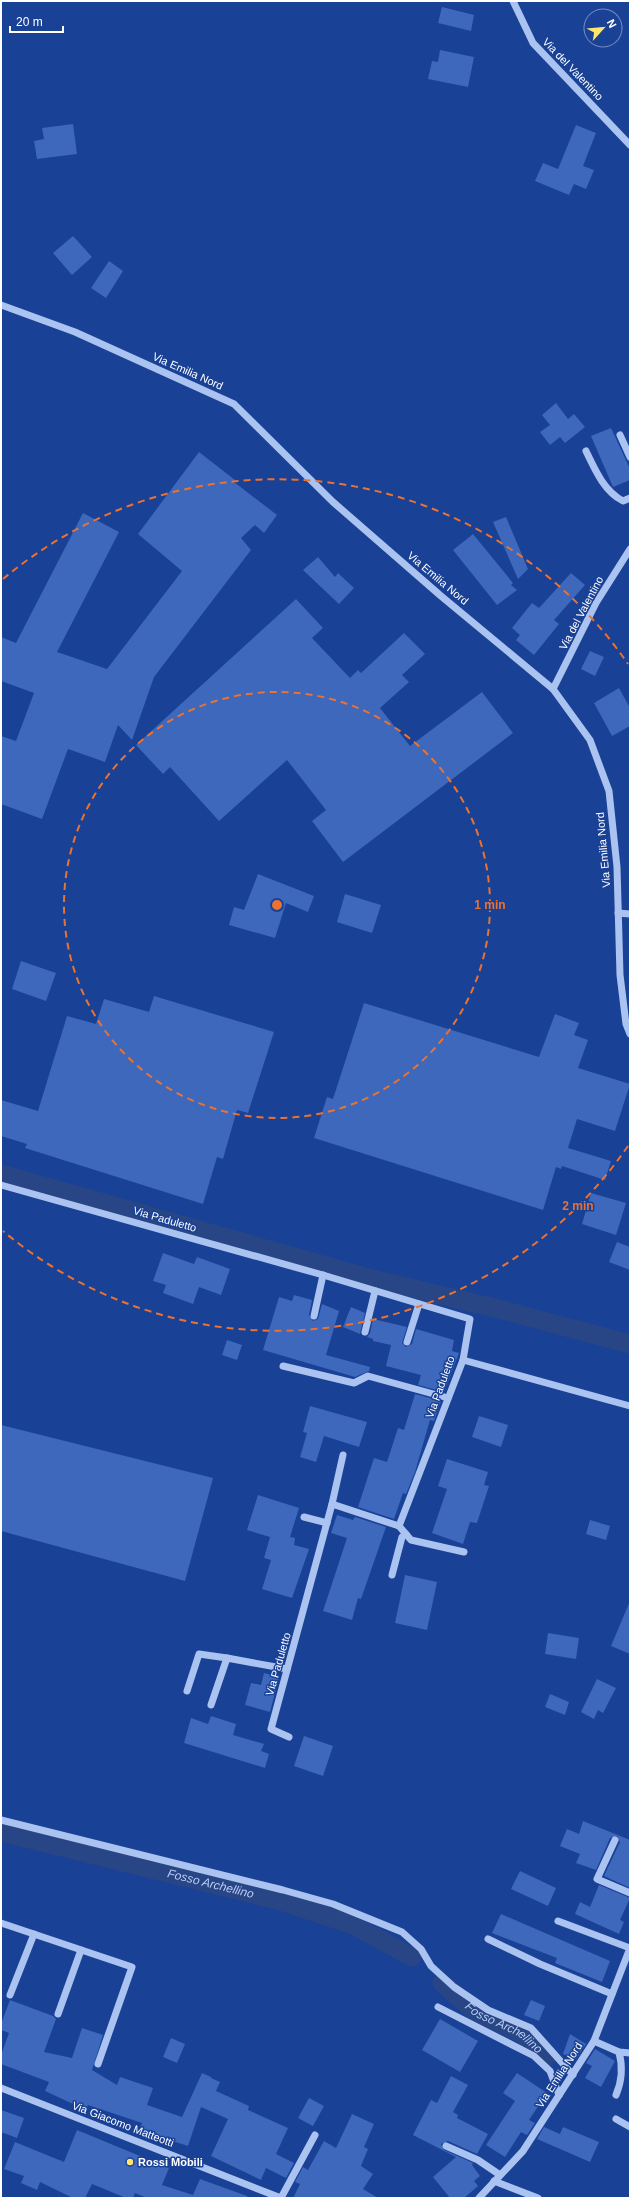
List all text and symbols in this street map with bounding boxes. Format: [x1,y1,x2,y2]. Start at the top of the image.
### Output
scale bar [10,8,63,34]
north arrow [583,8,623,48]
text: 20 m [16,15,43,29]
text: N [605,17,619,30]
street label: Via del Valentino [540,36,606,102]
street label: Via Emilia Nord [151,350,225,392]
street label: Via Emilia Nord [405,549,471,607]
street label: Via del Valentino [557,574,605,652]
street label: Via Emilia Nord [594,812,612,888]
centre of rings [270,898,284,912]
text: 1 min [474,898,506,912]
text: 2 min [562,1199,594,1213]
street label: Via Paduletto [132,1204,198,1234]
street label: Via Paduletto [423,1354,457,1420]
street label: Via Paduletto [263,1631,293,1697]
water label: Fosso Archellino [166,1866,256,1901]
water label: Fosso Archellino [462,1999,546,2057]
street label: Via Emilia Nord [533,2040,585,2110]
street label: Via Giacomo Matteotti [70,2099,176,2149]
place label: Rossi Mobili [138,2156,203,2168]
marker: Rossi Mobili [125,2157,135,2167]

